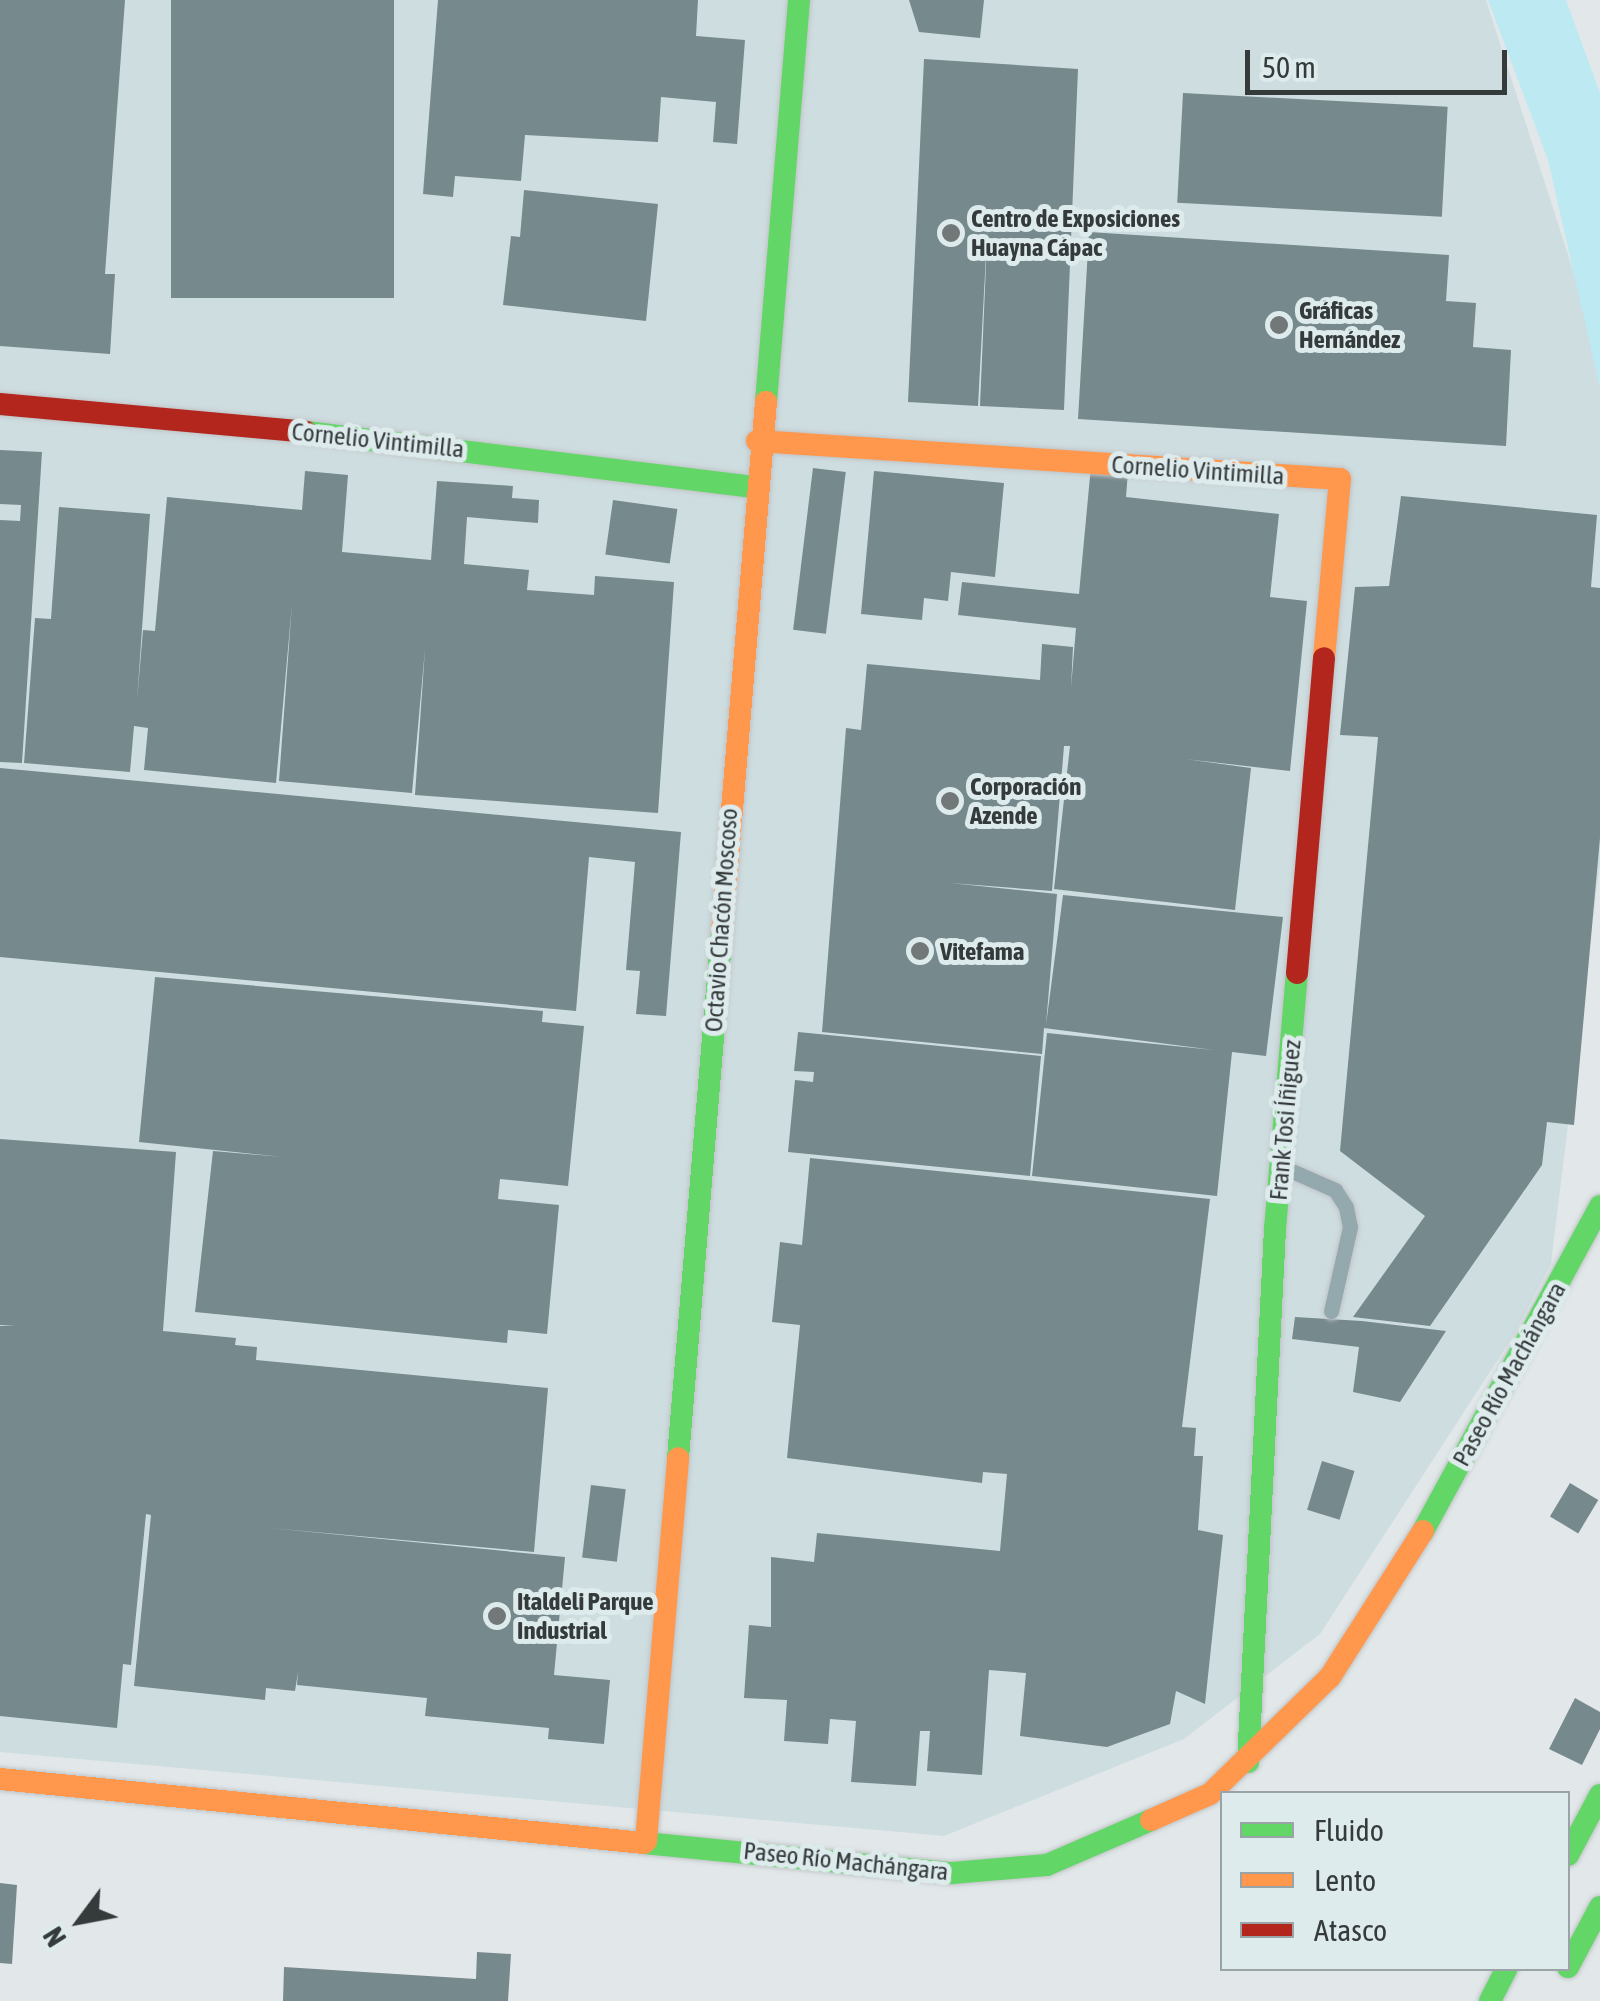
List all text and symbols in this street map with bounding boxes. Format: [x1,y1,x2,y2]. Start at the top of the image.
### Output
scale bar [1250,30,1512,92]
text: 50 m [1262,50,1316,84]
place label: Centro de Exposiciones Huayna Cápac [971,204,1180,263]
marker: Centro de Exposiciones Huayna Cápac [940,222,962,244]
place label: Gráficas Hernández [1299,296,1400,355]
marker: Gráficas Hernández [1268,314,1290,336]
street label: Cornelio Vintimilla [290,416,466,464]
street label: Cornelio Vintimilla [1111,449,1285,491]
place label: Corporación Azende [970,772,1081,831]
marker: Corporación Azende [939,790,961,812]
street label: Octavio Chacón Moscoso [698,807,744,1033]
place label: Vitefama [940,936,1024,966]
marker: Vitefama [909,940,931,962]
street label: Frank Tosi Íñiguez [1263,1038,1307,1202]
street label: Paseo Río Machángara [1446,1277,1572,1471]
place label: Italdeli Parque Industrial [517,1587,654,1646]
marker: Italdeli Parque Industrial [486,1605,508,1627]
legend [1220,1791,1570,1971]
text: Fluido [1314,1813,1384,1847]
street label: Paseo Río Machángara [742,1835,950,1887]
text: Lento [1314,1863,1376,1897]
north arrow [30,1871,130,1971]
text: Atasco [1314,1913,1387,1947]
text: N [37,1921,73,1952]

